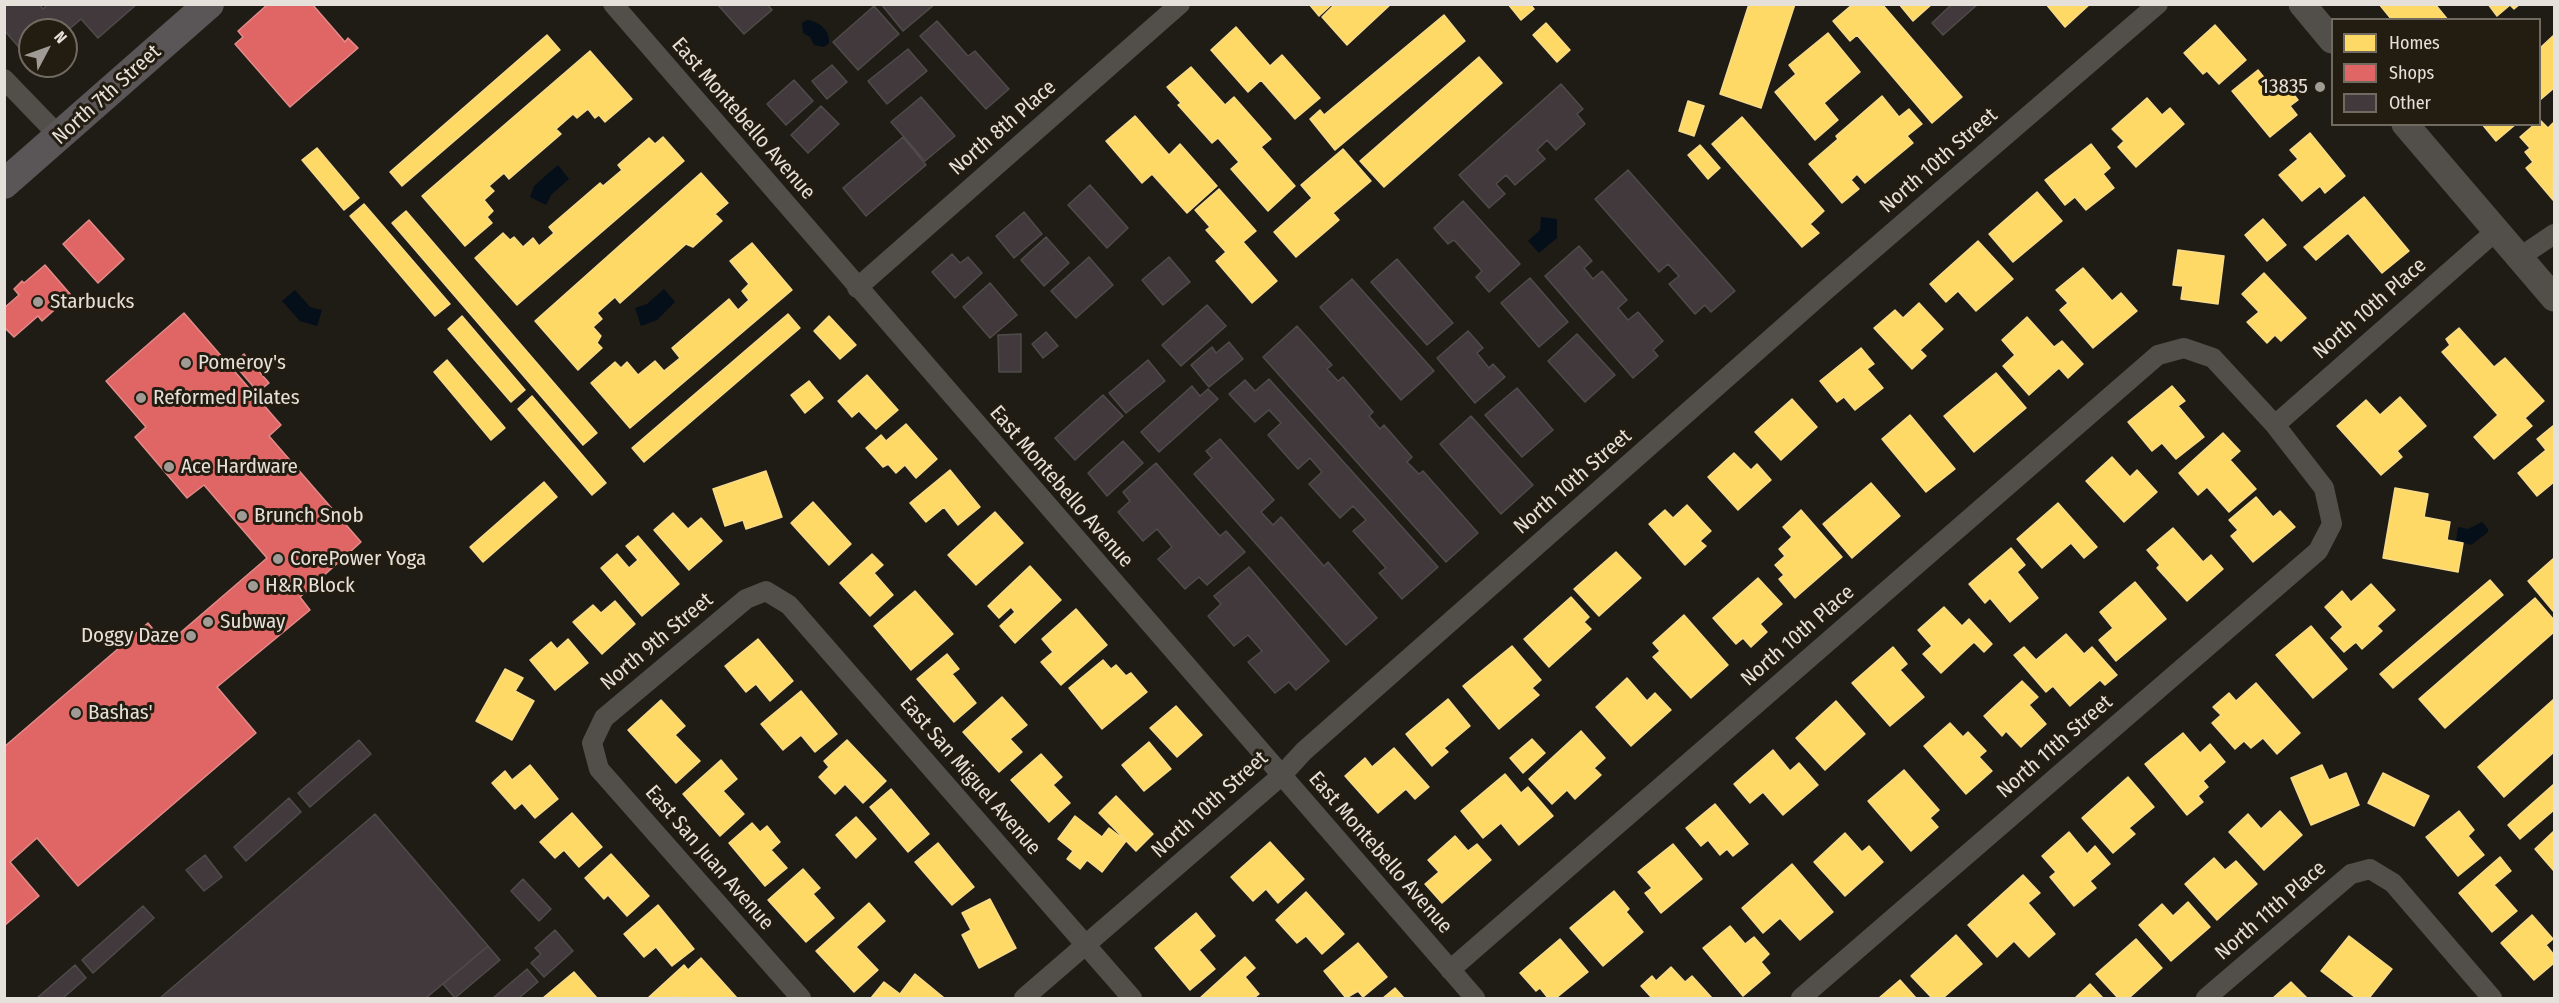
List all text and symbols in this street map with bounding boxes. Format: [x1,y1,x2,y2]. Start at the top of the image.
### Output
north arrow [18,18,78,78]
legend [2331,18,2541,126]
text: N [50,27,71,47]
text: Homes [2389,32,2440,54]
street label: East Montebello Avenue [666,33,820,205]
street label: North 7th Street [48,40,166,150]
text: Shops [2389,62,2434,84]
place label: 13835 [2261,74,2308,100]
street label: North 8th Place [945,75,1061,181]
marker: 13835 [2313,80,2327,94]
text: Other [2389,92,2431,114]
street label: North 10th Street [1875,103,2003,219]
street label: North 10th Place [2308,253,2432,365]
place label: Starbucks [50,289,135,315]
marker: Starbucks [31,295,45,309]
place label: Pomeroy's [198,350,286,376]
marker: Pomeroy's [179,356,193,370]
place label: Reformed Pilates [153,385,300,411]
marker: Reformed Pilates [134,391,148,405]
street label: East Montebello Avenue [984,401,1138,573]
street label: North 10th Street [1509,424,1637,540]
place label: Ace Hardware [181,454,298,480]
marker: Ace Hardware [162,460,176,474]
place label: Brunch Snob [254,503,364,529]
marker: Brunch Snob [235,509,249,523]
place label: CorePower Yoga [290,546,426,572]
marker: CorePower Yoga [271,552,285,566]
place label: H&R Block [265,573,355,599]
marker: H&R Block [246,579,260,593]
street label: North 10th Place [1736,580,1860,692]
street label: North 9th Street [596,588,718,696]
place label: Subway [220,609,285,635]
marker: Subway [201,615,215,629]
place label: Doggy Daze [81,623,179,649]
marker: Doggy Daze [184,629,198,643]
street label: North 11th Street [1992,690,2118,804]
street label: East San Miguel Avenue [894,691,1046,861]
place label: Bashas' [88,700,153,726]
marker: Bashas' [69,706,83,720]
street label: North 10th Street [1147,746,1273,864]
street label: East Montebello Avenue [1303,767,1457,939]
street label: East San Juan Avenue [639,781,779,935]
street label: North 11th Place [2211,856,2331,966]

